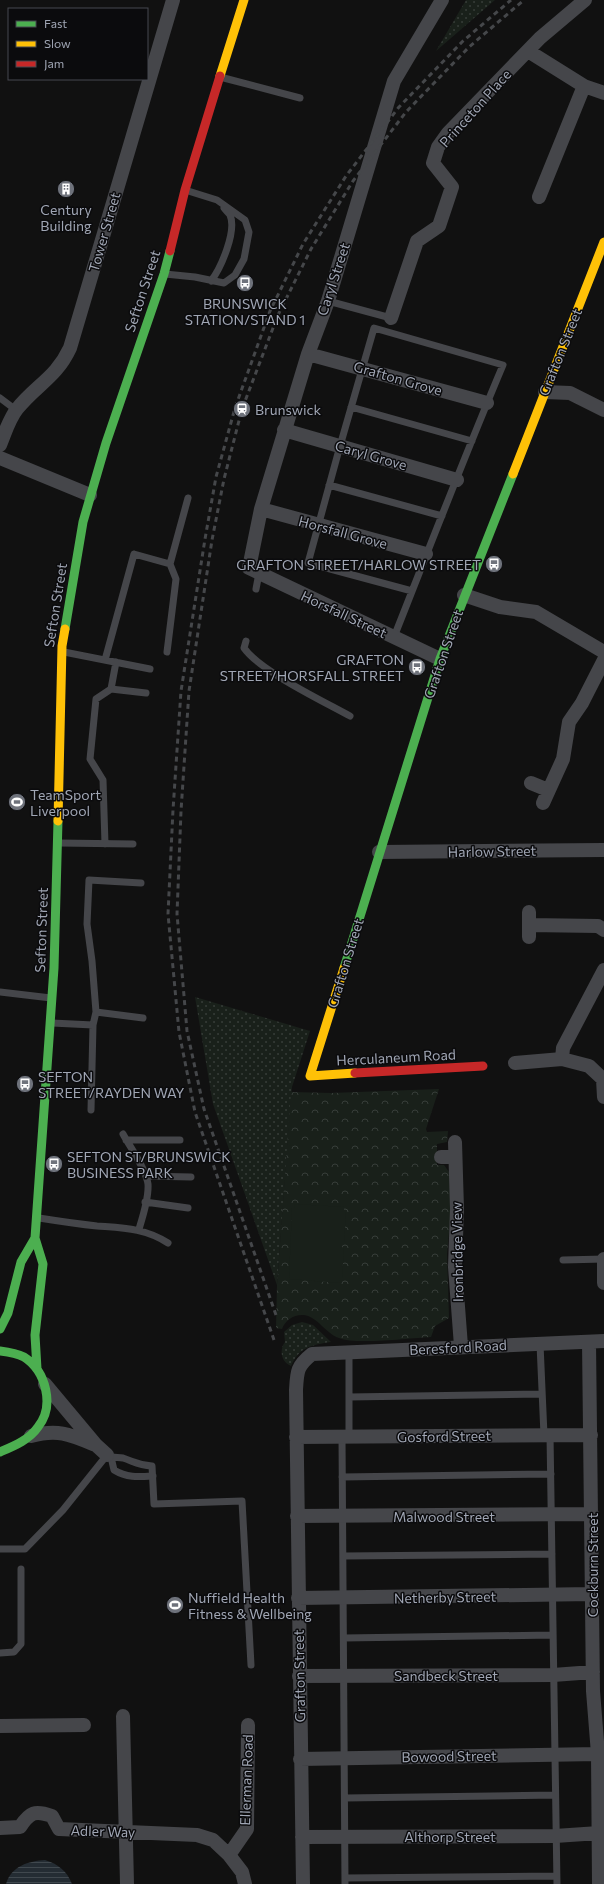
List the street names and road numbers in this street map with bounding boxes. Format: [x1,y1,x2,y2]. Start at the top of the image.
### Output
street label: Princeton Place [436,66,514,150]
street label: Tower Street [85,190,124,274]
street label: Caryl Street [313,240,353,318]
street label: Sefton Street [121,248,163,334]
street label: Grafton Street [535,306,585,398]
street label: Grafton Grove [352,357,444,399]
street label: Caryl Grove [333,437,409,473]
street label: Horsfall Grove [297,512,389,552]
street label: Sefton Street [40,561,70,648]
street label: Horsfall Street [298,587,390,641]
street label: Grafton Street [420,607,466,701]
street label: Harlow Street [448,842,537,860]
street label: Sefton Street [31,887,51,973]
street label: Grafton Street [323,916,367,1010]
street label: Herculaneum Road [336,1045,456,1069]
street label: Ironbridge View [448,1202,466,1302]
street label: Beresford Road [409,1336,507,1358]
street label: Gosford Street [397,1427,491,1445]
street label: Malwood Street [393,1508,495,1525]
street label: Cockburn Street [584,1513,601,1617]
street label: Netherby Street [394,1588,496,1606]
street label: Grafton Street [290,1629,308,1723]
street label: Sandbeck Street [394,1667,498,1684]
street label: Ellerman Road [236,1734,256,1826]
street label: Bowood Street [401,1747,497,1765]
street label: Adler Way [70,1821,136,1841]
street label: Althorp Street [404,1828,496,1845]

